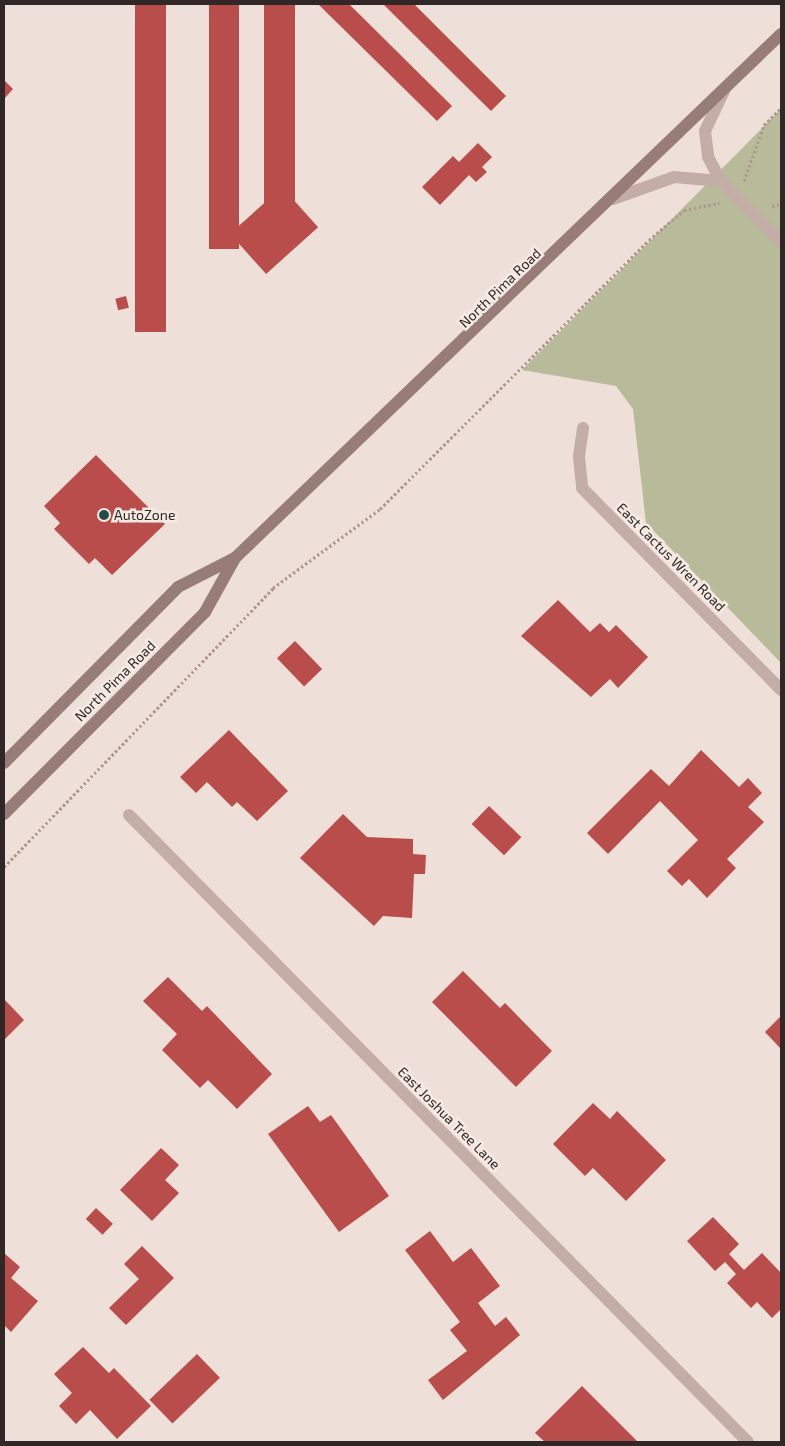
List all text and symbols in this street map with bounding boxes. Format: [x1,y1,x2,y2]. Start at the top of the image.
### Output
street label: North Pima Road [456,245,544,331]
street label: East Cactus Wren Road [613,499,729,615]
place label: AutoZone [114,507,175,523]
marker: AutoZone [98,509,110,521]
street label: North Pima Road [71,637,159,725]
street label: East Joshua Tree Lane [394,1063,504,1173]

